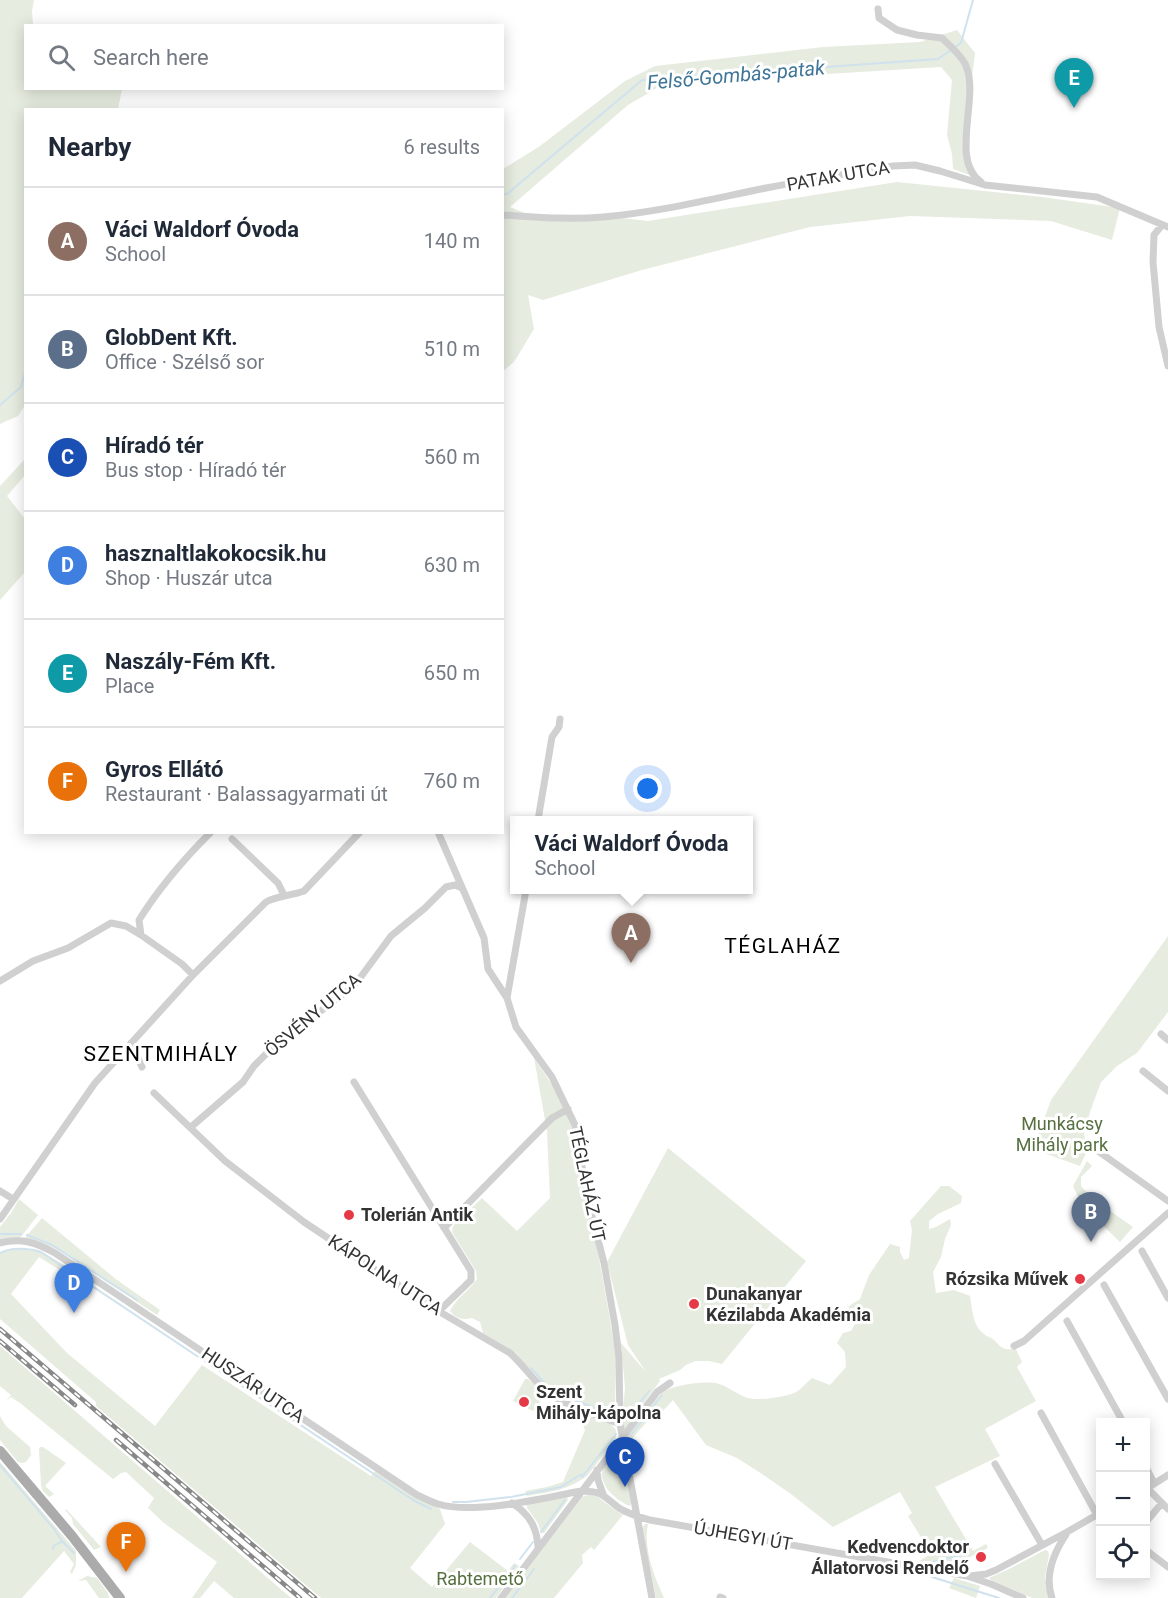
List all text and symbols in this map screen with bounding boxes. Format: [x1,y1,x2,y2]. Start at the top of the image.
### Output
search box [24,24,504,90]
icon: search [45,41,78,74]
text: Search here [93,45,209,70]
water label: Felső-Gombás-patak [646,55,827,95]
pin: E [1054,58,1094,108]
text: Nearby [48,132,131,162]
text: 6 results [404,135,480,159]
street label: PATAK UTCA [785,156,891,195]
text: Váci Waldorf Óvoda [105,217,299,242]
text: A [61,229,74,253]
text: 140 m [424,229,480,253]
text: School [105,242,166,266]
text: GlobDent Kft. [105,325,238,350]
text: B [61,337,74,361]
text: 510 m [424,337,480,361]
text: Office · Szélső sor [105,350,264,374]
text: Híradó tér [105,433,204,458]
text: C [61,445,74,469]
text: 560 m [424,445,480,469]
text: Bus stop · Híradó tér [105,458,286,482]
text: hasznaltlakokocsik.hu [105,541,326,566]
text: D [61,553,74,577]
text: 630 m [424,553,480,577]
text: Shop · Huszár utca [105,566,273,590]
text: Naszály-Fém Kft. [105,649,276,674]
text: E [62,661,73,685]
text: 650 m [424,661,480,685]
text: Place [105,674,154,698]
text: Gyros Ellátó [105,757,223,782]
text: F [62,769,73,793]
text: 760 m [424,769,480,793]
your location [633,774,662,803]
text: Restaurant · Balassagyarmati út [105,782,388,806]
popup [510,816,753,894]
text: Váci Waldorf Óvoda [534,831,729,856]
text: School [534,856,596,880]
pin: A [612,914,650,963]
district label: TÉGLAHÁZ [724,934,842,958]
street label: ÖSVÉNY UTCA [261,968,365,1061]
district label: SZENTMIHÁLY [83,1042,239,1066]
park label: Munkácsy Mihály park [1016,1113,1109,1155]
street label: TÉGLAHÁZ ÚT [565,1124,610,1244]
pin: B [1072,1192,1110,1242]
place label: Tolerián Antik [361,1204,474,1225]
marker: Tolerián Antik [342,1208,356,1222]
street label: KÁPOLNA UTCA [324,1230,446,1319]
pin: D [54,1264,94,1313]
place label: Rózsika Művek [945,1268,1068,1289]
marker: Rózsika Művek [1073,1272,1087,1286]
place label: Dunakanyar Kézilabda Akadémia [706,1283,871,1325]
marker: Dunakanyar Kézilabda Akadémia [687,1297,701,1311]
street label: HUSZÁR UTCA [198,1343,309,1427]
place label: Szent Mihály-kápolna [536,1381,662,1423]
marker: Szent Mihály-kápolna [517,1395,531,1409]
map controls [1096,1418,1150,1580]
button: + [1096,1418,1150,1472]
pin: C [606,1438,644,1487]
button: − [1096,1472,1150,1526]
street label: ÚJHEGYI ÚT [692,1517,794,1555]
pin: F [106,1522,146,1572]
button: locate [1096,1526,1150,1580]
place label: Kedvencdoktor Állatorvosi Rendelő [811,1536,969,1578]
marker: Kedvencdoktor Állatorvosi Rendelő [974,1550,988,1564]
park label: Rabtemető [436,1568,524,1589]

